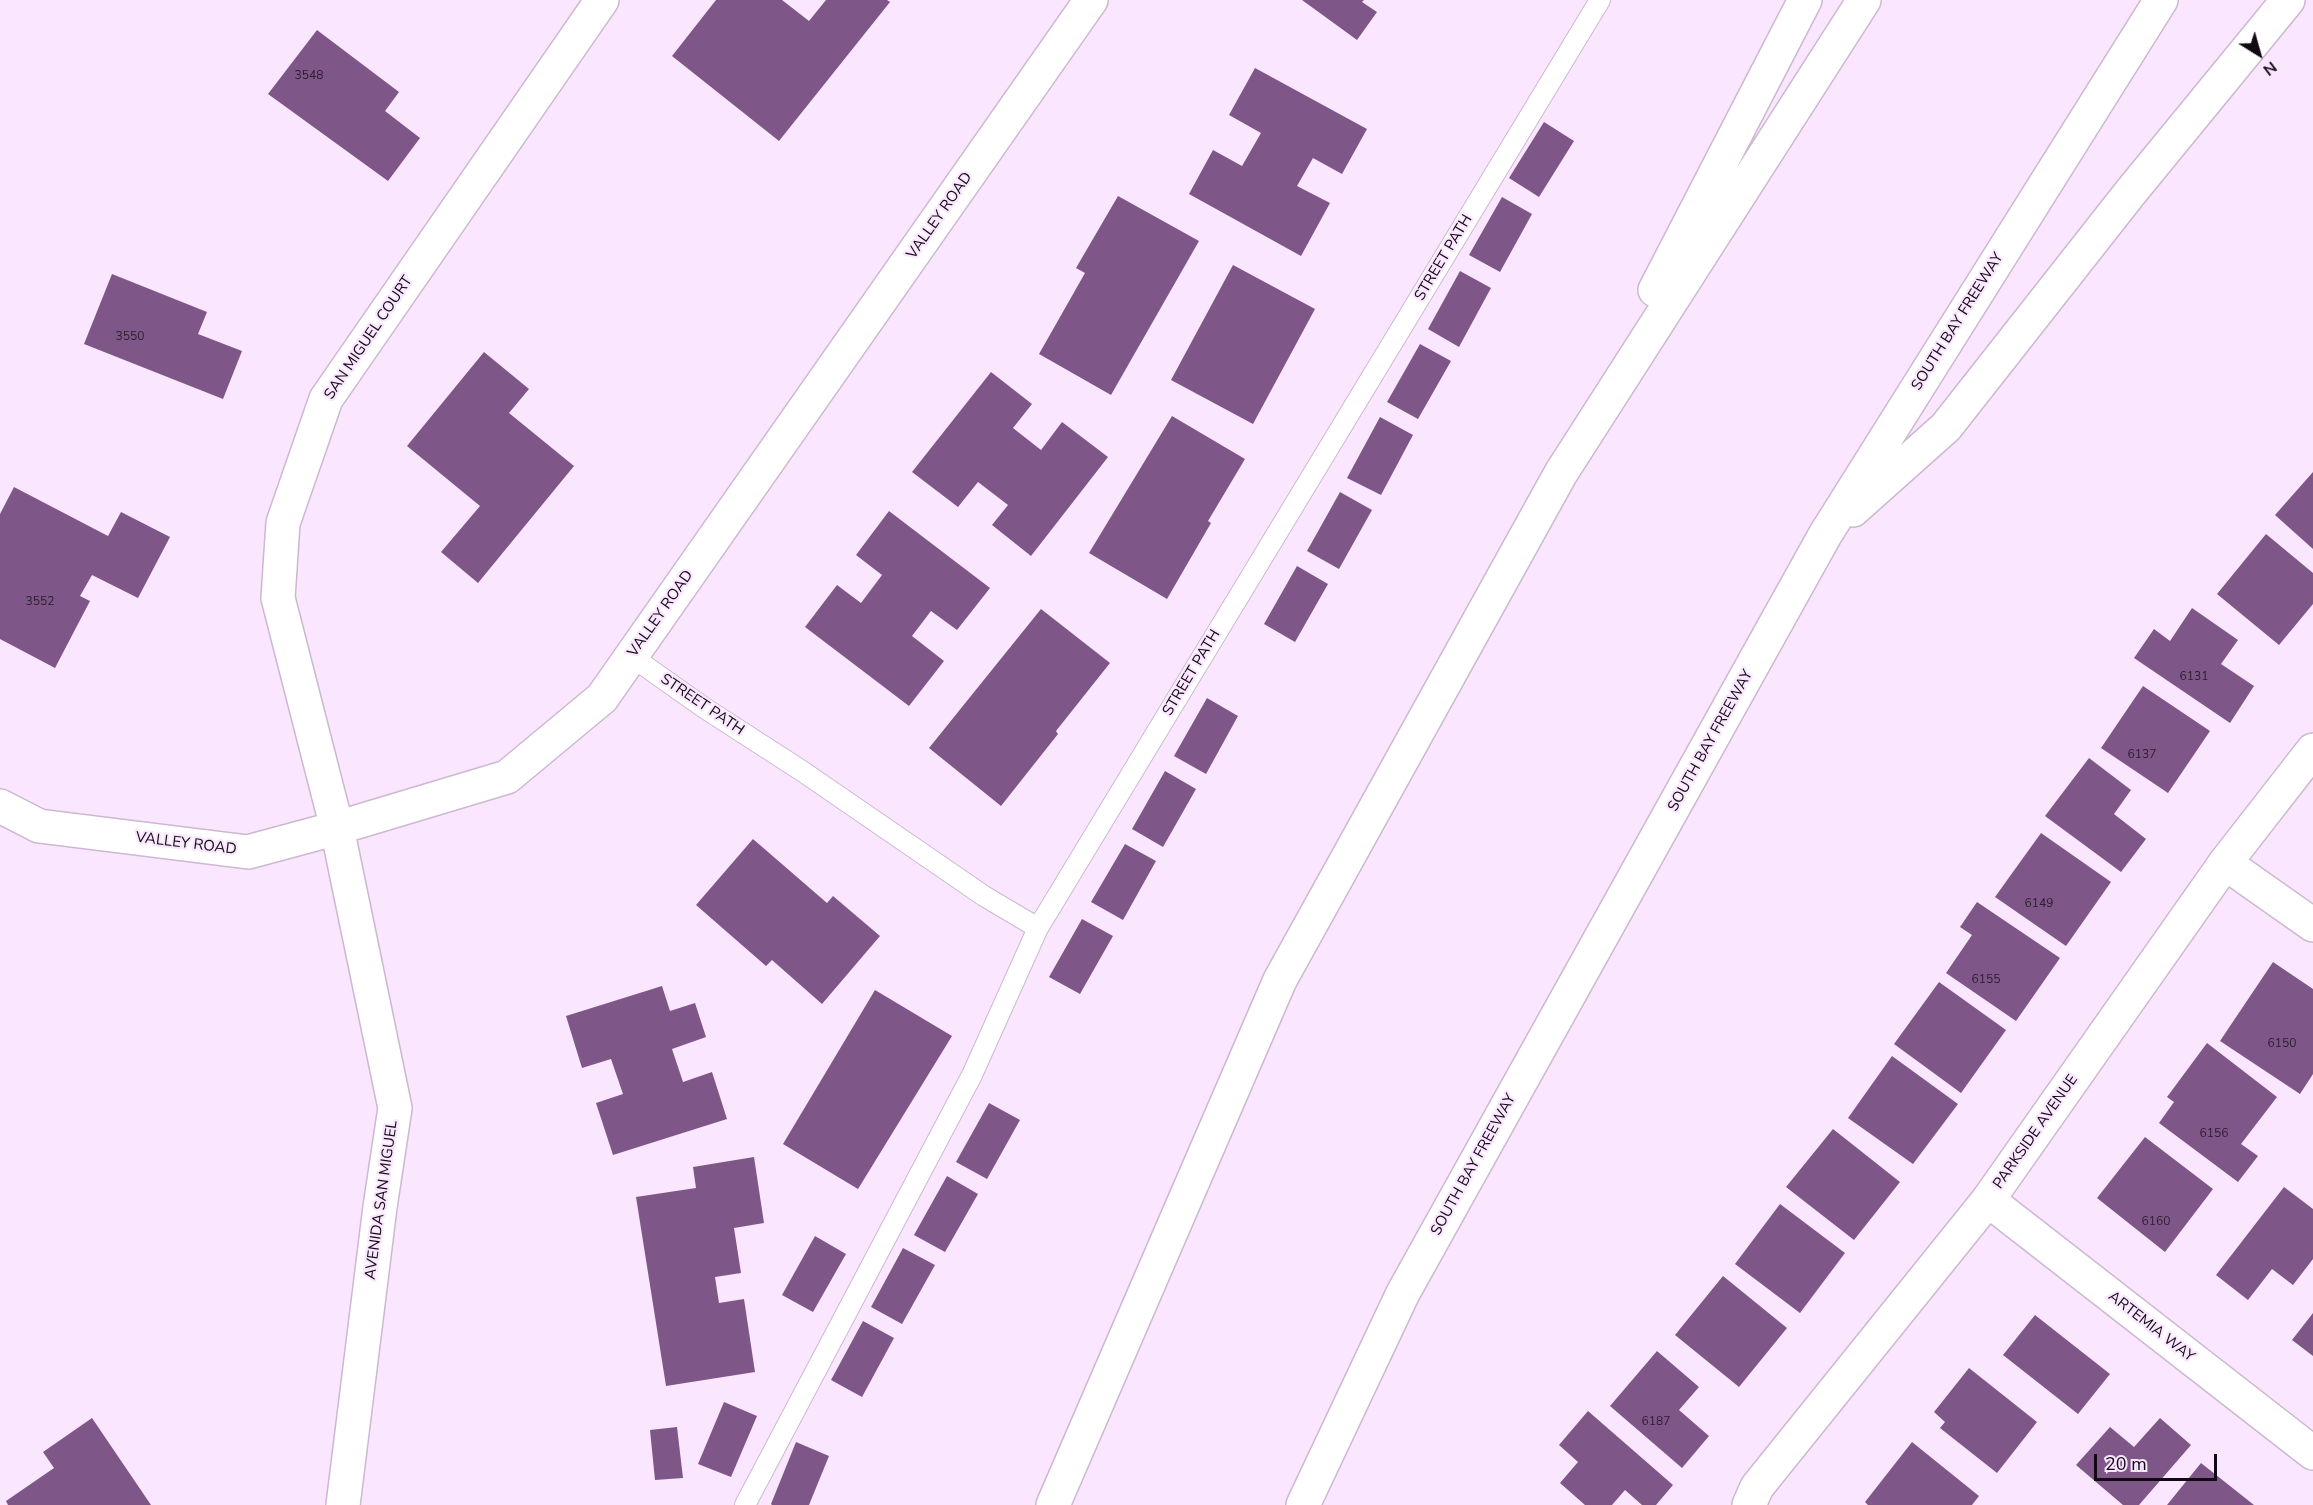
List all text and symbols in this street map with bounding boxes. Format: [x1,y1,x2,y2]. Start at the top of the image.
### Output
north arrow [2229,24,2289,84]
text: N [2258,56,2281,81]
house number: 3548 [295,69,323,83]
street label: VALLEY ROAD [904,169,976,263]
street label: STREET PATH [1411,212,1477,304]
street label: SOUTH BAY FREEWAY [1908,250,2008,394]
street label: SAN MIGUEL COURT [321,273,417,403]
house number: 3550 [116,330,144,344]
street label: VALLEY ROAD [625,567,697,661]
house number: 3552 [26,595,54,609]
street label: STREET PATH [1159,627,1225,719]
street label: SOUTH BAY FREEWAY [1665,667,1757,815]
street label: STREET PATH [657,670,747,740]
house number: 6131 [2180,670,2208,684]
house number: 6137 [2128,748,2156,762]
street label: VALLEY ROAD [135,829,237,859]
house number: 6149 [2025,897,2053,911]
house number: 6155 [1972,973,2000,987]
house number: 6150 [2268,1037,2296,1051]
street label: PARKSIDE AVENUE [1990,1071,2082,1193]
street label: SOUTH BAY FREEWAY [1428,1091,1520,1239]
street label: AVENIDA SAN MIGUEL [362,1119,402,1281]
house number: 6156 [2200,1127,2228,1141]
house number: 6160 [2142,1215,2170,1229]
street label: ARTEMIA WAY [2104,1288,2198,1366]
house number: 6187 [1642,1415,1670,1429]
scale bar [2097,1442,2220,1480]
text: 20 m [2105,1452,2147,1476]

